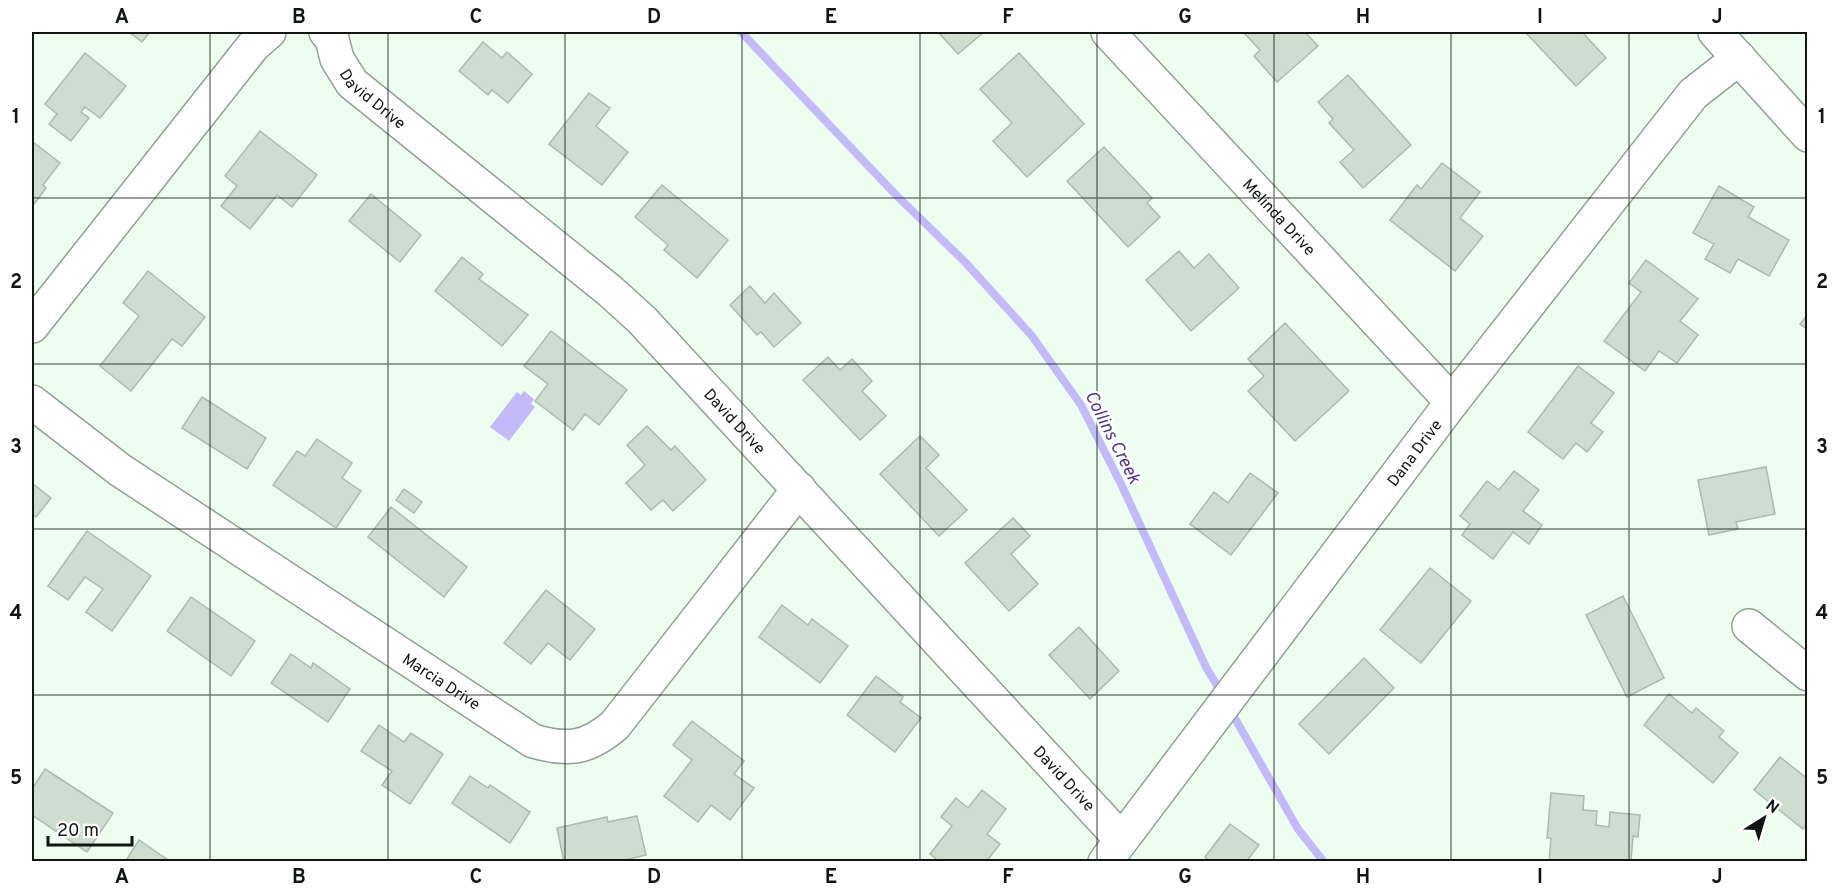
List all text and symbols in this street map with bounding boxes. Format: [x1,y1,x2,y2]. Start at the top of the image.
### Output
text: A [115,5,129,31]
text: B [292,5,306,31]
text: C [470,5,482,31]
text: D [647,5,661,31]
text: E [825,5,837,31]
text: F [1002,5,1014,31]
text: G [1178,5,1192,31]
text: H [1356,5,1370,31]
text: I [1537,5,1543,31]
text: J [1711,5,1723,31]
street label: David Drive [334,66,409,134]
text: 1 [12,105,20,131]
text: 1 [1818,105,1826,131]
street label: Melinda Drive [1237,175,1319,261]
text: 2 [10,270,22,296]
text: 2 [1816,270,1828,296]
street label: David Drive [698,385,769,459]
water label: Collins Creek [1078,387,1145,489]
street label: Dana Drive [1384,416,1447,491]
text: 3 [10,435,22,461]
text: 3 [1816,435,1828,461]
text: 4 [10,601,22,627]
text: 4 [1816,601,1828,627]
street label: Marcia Drive [398,650,483,716]
street label: David Drive [1028,742,1098,816]
text: 5 [10,766,22,792]
text: 5 [1816,766,1828,792]
north arrow [1734,788,1794,848]
text: N [1761,796,1782,819]
scale bar [48,809,132,847]
text: 20 m [57,820,99,843]
text: A [115,865,129,891]
text: B [292,865,306,891]
text: C [470,865,482,891]
text: D [647,865,661,891]
text: E [825,865,837,891]
text: F [1002,865,1014,891]
text: G [1178,865,1192,891]
text: H [1356,865,1370,891]
text: I [1537,865,1543,891]
text: J [1711,865,1723,891]

